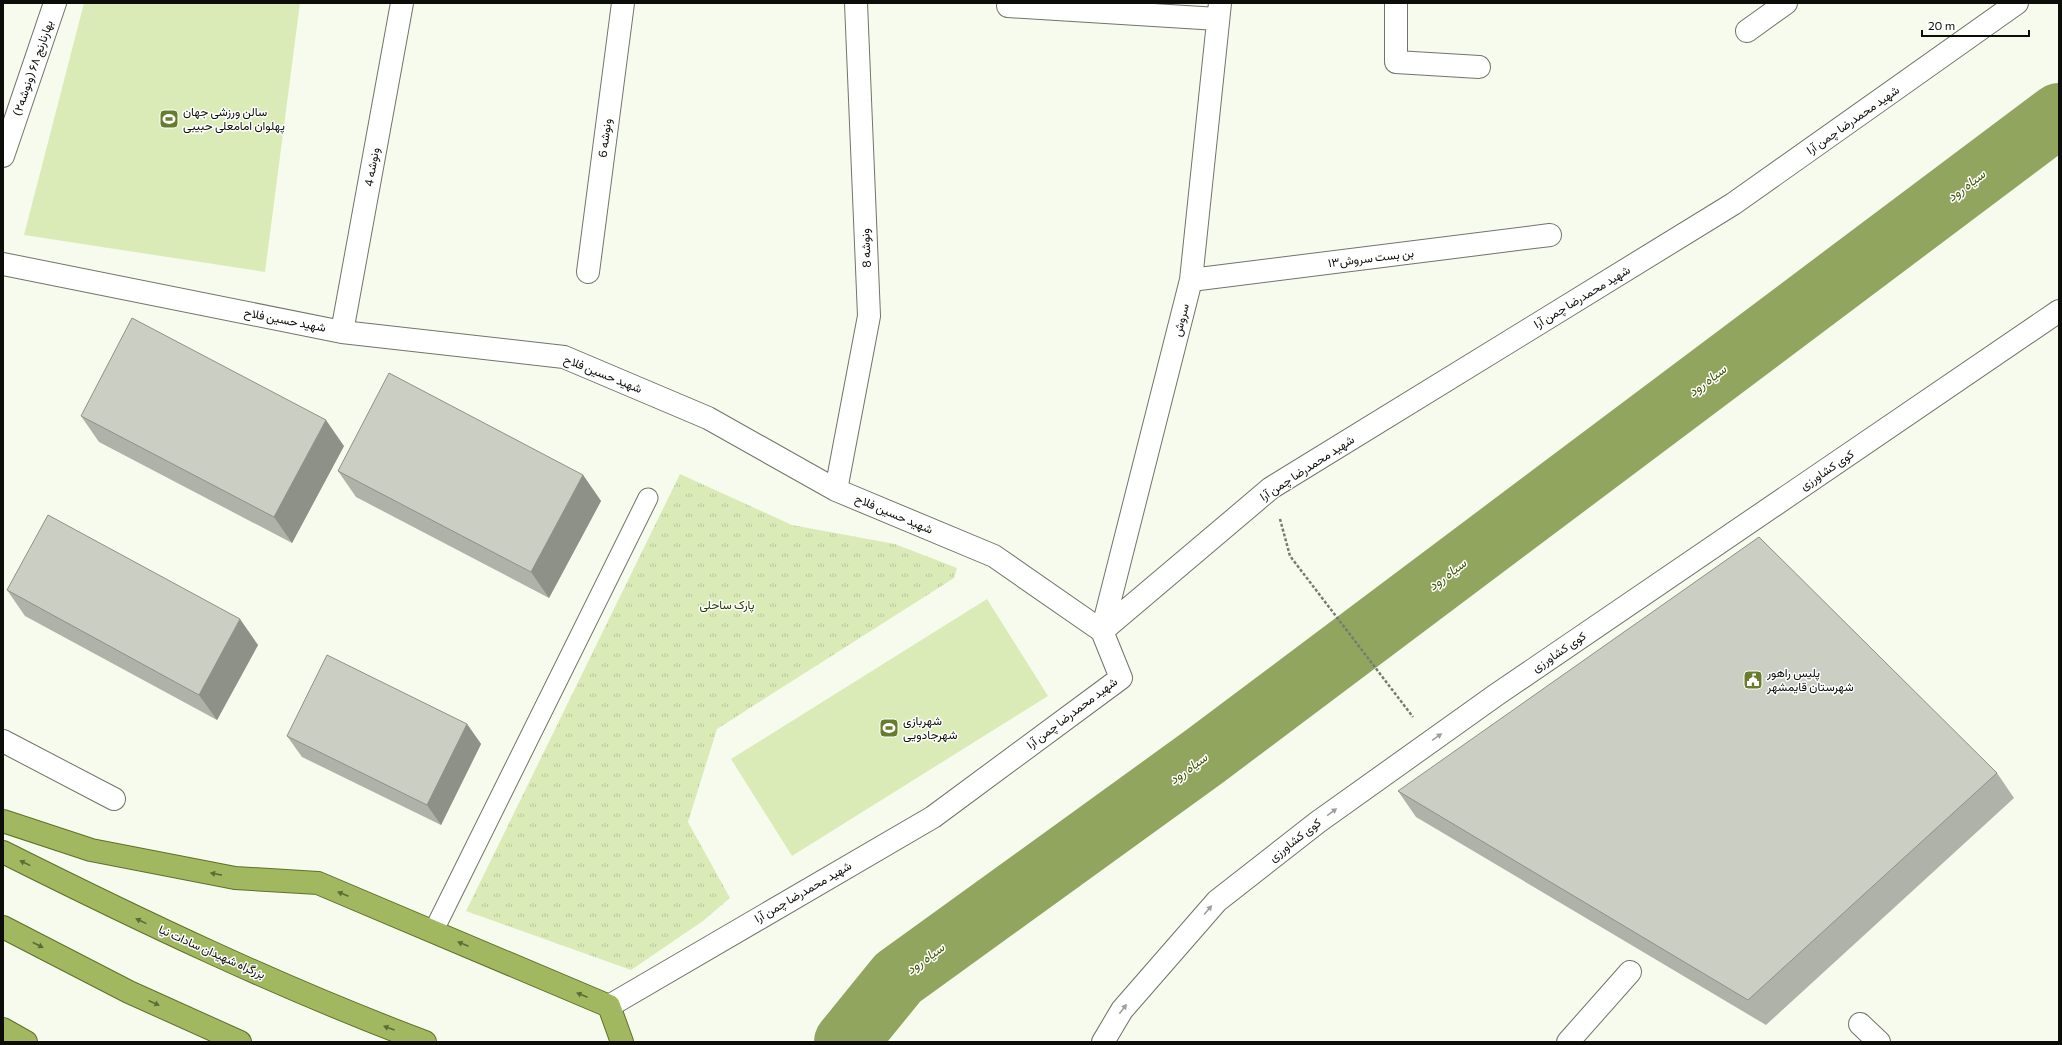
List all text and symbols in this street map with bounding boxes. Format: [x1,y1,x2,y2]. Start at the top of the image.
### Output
scale bar [1922,12,2029,38]
street label: بهارنارنج ۶۸ (ونوشه۲) [9,18,58,118]
text: 20 m [1928,18,1955,32]
street label: شهید محمدرضا چمن آرا [1803,82,1903,158]
place label: سالن ورزشی جهان پهلوان امامعلی حبیبی [183,104,285,134]
sports icon: سالن ورزشی جهان پهلوان امامعلی حبیبی [158,108,180,130]
street label: ونوشه 6 [595,117,615,159]
street label: ونوشه 4 [361,146,383,188]
water label: سیاه رود [1944,165,1989,205]
street label: ونوشه 8 [857,228,875,268]
street label: بن بست سروش۱۳ [1327,245,1415,271]
street label: شهید محمدرضا چمن آرا [1531,262,1633,332]
street label: سروش [1169,302,1193,338]
street label: شهید حسین فلاح [242,304,327,337]
street label: شهید حسین فلاح [561,351,645,398]
water label: سیاه رود [1685,360,1730,400]
street label: شهید محمدرضا چمن آرا [1257,431,1357,505]
street label: کوی کشاورزی [1797,446,1857,494]
street label: شهید حسین فلاح [852,490,935,539]
water label: سیاه رود [1425,554,1470,594]
park label: پارک ساحلی [700,597,755,613]
street label: کوی کشاورزی [1529,628,1589,676]
place label: پلیس راهور شهرستان قایمشهر [1766,665,1854,695]
public building icon: پلیس راهور شهرستان قایمشهر [1742,669,1764,691]
street label: شهید محمدرضا چمن آرا [1023,674,1121,752]
place label: شهربازی شهرجادویی [903,713,958,743]
sports icon: شهربازی شهرجادویی [878,717,900,739]
one-way arrow [1432,733,1443,741]
water label: سیاه رود [1166,748,1211,788]
one-way arrow [1326,808,1337,816]
street label: کوی کشاورزی [1266,815,1324,865]
street label: شهید محمدرضا چمن آرا [752,858,854,926]
one-way arrow [19,860,31,866]
one-way arrow [209,871,222,877]
one-way arrow [337,891,348,897]
one-way arrow [1204,905,1213,916]
one-way arrow [136,917,147,924]
street label: بزرگراه شهیدان سادات نیا [156,921,268,983]
water label: سیاه رود [903,938,948,978]
one-way arrow [32,941,43,948]
one-way arrow [456,941,468,947]
one-way arrow [577,992,588,998]
one-way arrow [148,1000,159,1006]
one-way arrow [1119,1003,1127,1014]
one-way arrow [382,1025,394,1031]

